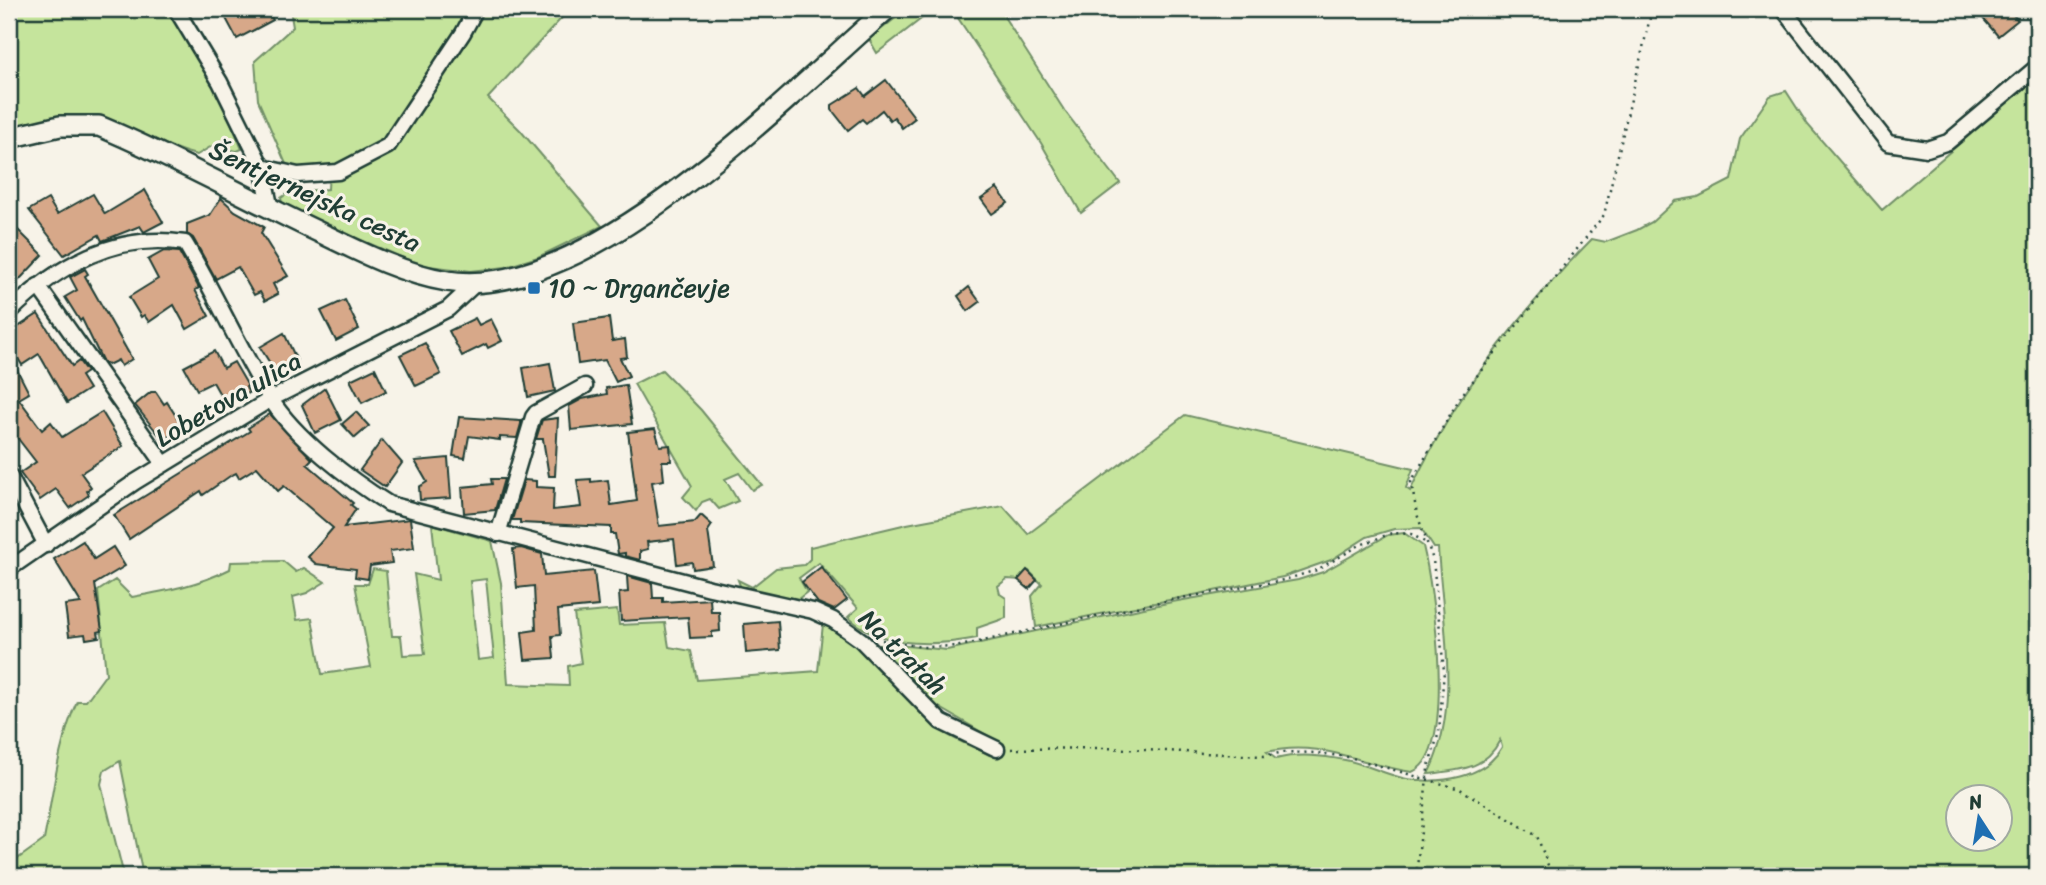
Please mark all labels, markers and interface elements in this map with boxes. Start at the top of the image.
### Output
street label: Šentjernejska cesta [201,127,429,265]
place label: 10 ~ Drgančevje [548,265,730,311]
marker: 10 ~ Drgančevje [526,280,542,296]
street label: Lobetova ulica [146,338,310,460]
street label: Na tratah [847,597,959,707]
north arrow [1944,784,2014,854]
text: N [1965,784,1986,820]

